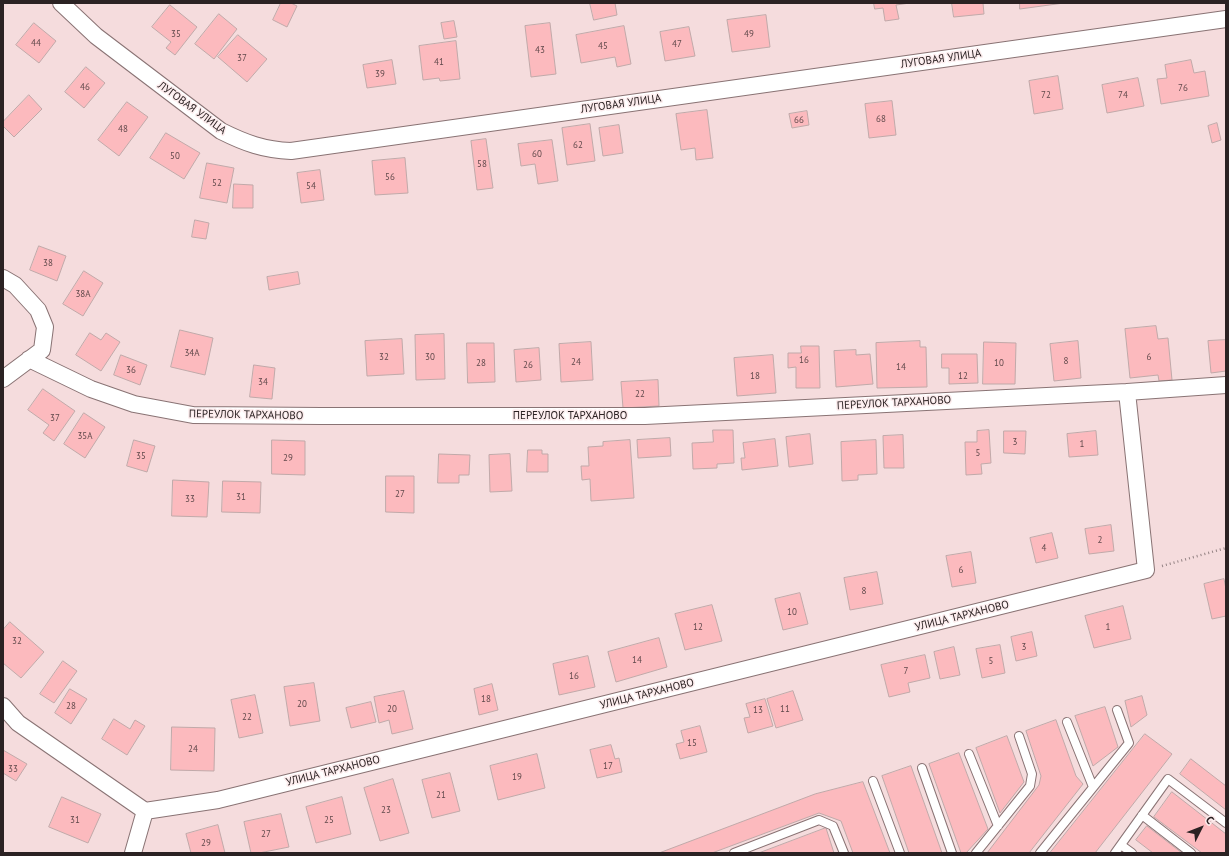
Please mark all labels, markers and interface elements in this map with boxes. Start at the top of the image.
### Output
house number: 35 [171,29,181,39]
house number: 49 [744,29,754,39]
house number: 44 [31,38,41,48]
house number: 47 [672,39,682,49]
house number: 45 [598,41,608,51]
house number: 43 [535,45,545,55]
street label: ЛУГОВАЯ УЛИЦА [900,47,982,71]
house number: 37 [237,53,247,63]
house number: 41 [434,57,444,67]
house number: 39 [375,69,385,79]
street label: ЛУГОВАЯ УЛИЦА [155,79,229,137]
house number: 46 [80,82,90,92]
house number: 76 [1178,83,1188,93]
house number: 72 [1041,90,1051,100]
house number: 74 [1118,90,1128,100]
street label: ЛУГОВАЯ УЛИЦА [580,92,662,116]
house number: 68 [876,114,886,124]
house number: 66 [794,115,804,125]
house number: 48 [118,124,128,134]
house number: 62 [573,140,583,150]
house number: 60 [532,149,542,159]
house number: 50 [170,151,180,161]
house number: 58 [477,159,487,169]
house number: 56 [385,172,395,182]
house number: 52 [212,178,222,188]
house number: 54 [306,181,316,191]
house number: 38 [43,258,53,268]
house number: 38А [75,289,91,299]
house number: 34А [184,348,200,358]
house number: 32 [379,352,389,362]
house number: 30 [425,352,435,362]
house number: 6 [1147,352,1151,362]
house number: 16 [799,355,809,365]
house number: 8 [1064,356,1068,366]
house number: 24 [571,357,581,367]
house number: 28 [476,358,486,368]
house number: 10 [994,358,1004,368]
house number: 26 [523,360,533,370]
house number: 14 [896,362,906,372]
house number: 36 [126,365,136,375]
house number: 18 [750,371,760,381]
house number: 12 [958,371,968,381]
house number: 34 [258,377,268,387]
house number: 22 [635,389,645,399]
street label: ПЕРЕУЛОК ТАРХАНОВО [837,393,951,413]
street label: ПЕРЕУЛОК ТАРХАНОВО [189,407,303,423]
street label: ПЕРЕУЛОК ТАРХАНОВО [513,409,627,423]
house number: 37 [50,413,60,423]
house number: 35А [77,431,93,441]
house number: 3 [1013,437,1017,447]
house number: 1 [1080,439,1084,449]
house number: 5 [976,448,980,458]
house number: 35 [136,451,146,461]
house number: 29 [283,453,293,463]
house number: 27 [395,489,405,499]
house number: 31 [236,492,246,502]
house number: 33 [185,494,195,504]
house number: 2 [1098,535,1102,545]
house number: 4 [1042,543,1046,553]
house number: 6 [959,565,963,575]
house number: 8 [862,586,866,596]
street label: УЛИЦА ТАРХАНОВО [914,598,1010,634]
house number: 10 [787,607,797,617]
house number: 12 [693,622,703,632]
house number: 1 [1106,622,1110,632]
house number: 32 [12,636,22,646]
house number: 3 [1022,642,1026,652]
house number: 14 [632,655,642,665]
house number: 5 [989,656,993,666]
house number: 7 [904,666,908,676]
house number: 16 [569,671,579,681]
street label: УЛИЦА ТАРХАНОВО [599,676,695,712]
house number: 18 [481,694,491,704]
house number: 20 [297,699,307,709]
house number: 28 [66,701,76,711]
house number: 20 [387,704,397,714]
house number: 11 [780,704,790,714]
house number: 13 [753,705,763,715]
house number: 22 [242,712,252,722]
house number: 15 [687,738,697,748]
house number: 24 [188,744,198,754]
street label: УЛИЦА ТАРХАНОВО [285,753,381,789]
house number: 17 [603,761,613,771]
house number: 33 [8,764,18,774]
house number: 19 [512,772,522,782]
house number: 21 [436,790,446,800]
house number: 23 [381,805,391,815]
north arrow [1181,808,1221,848]
text: С [1203,813,1217,827]
house number: 31 [70,815,80,825]
house number: 25 [324,815,334,825]
house number: 27 [261,829,271,839]
house number: 29 [201,838,211,848]

